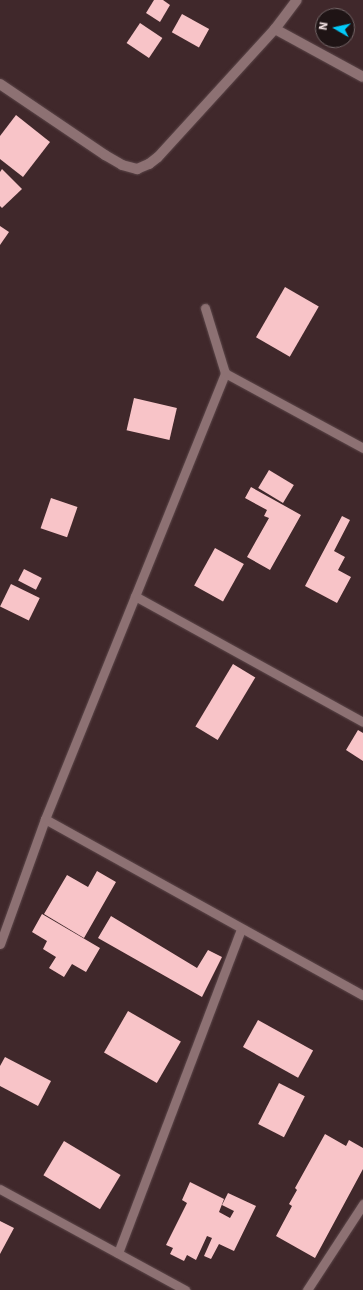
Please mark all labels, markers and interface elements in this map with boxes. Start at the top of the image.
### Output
north arrow [315,8,355,48]
text: N [317,21,331,31]

